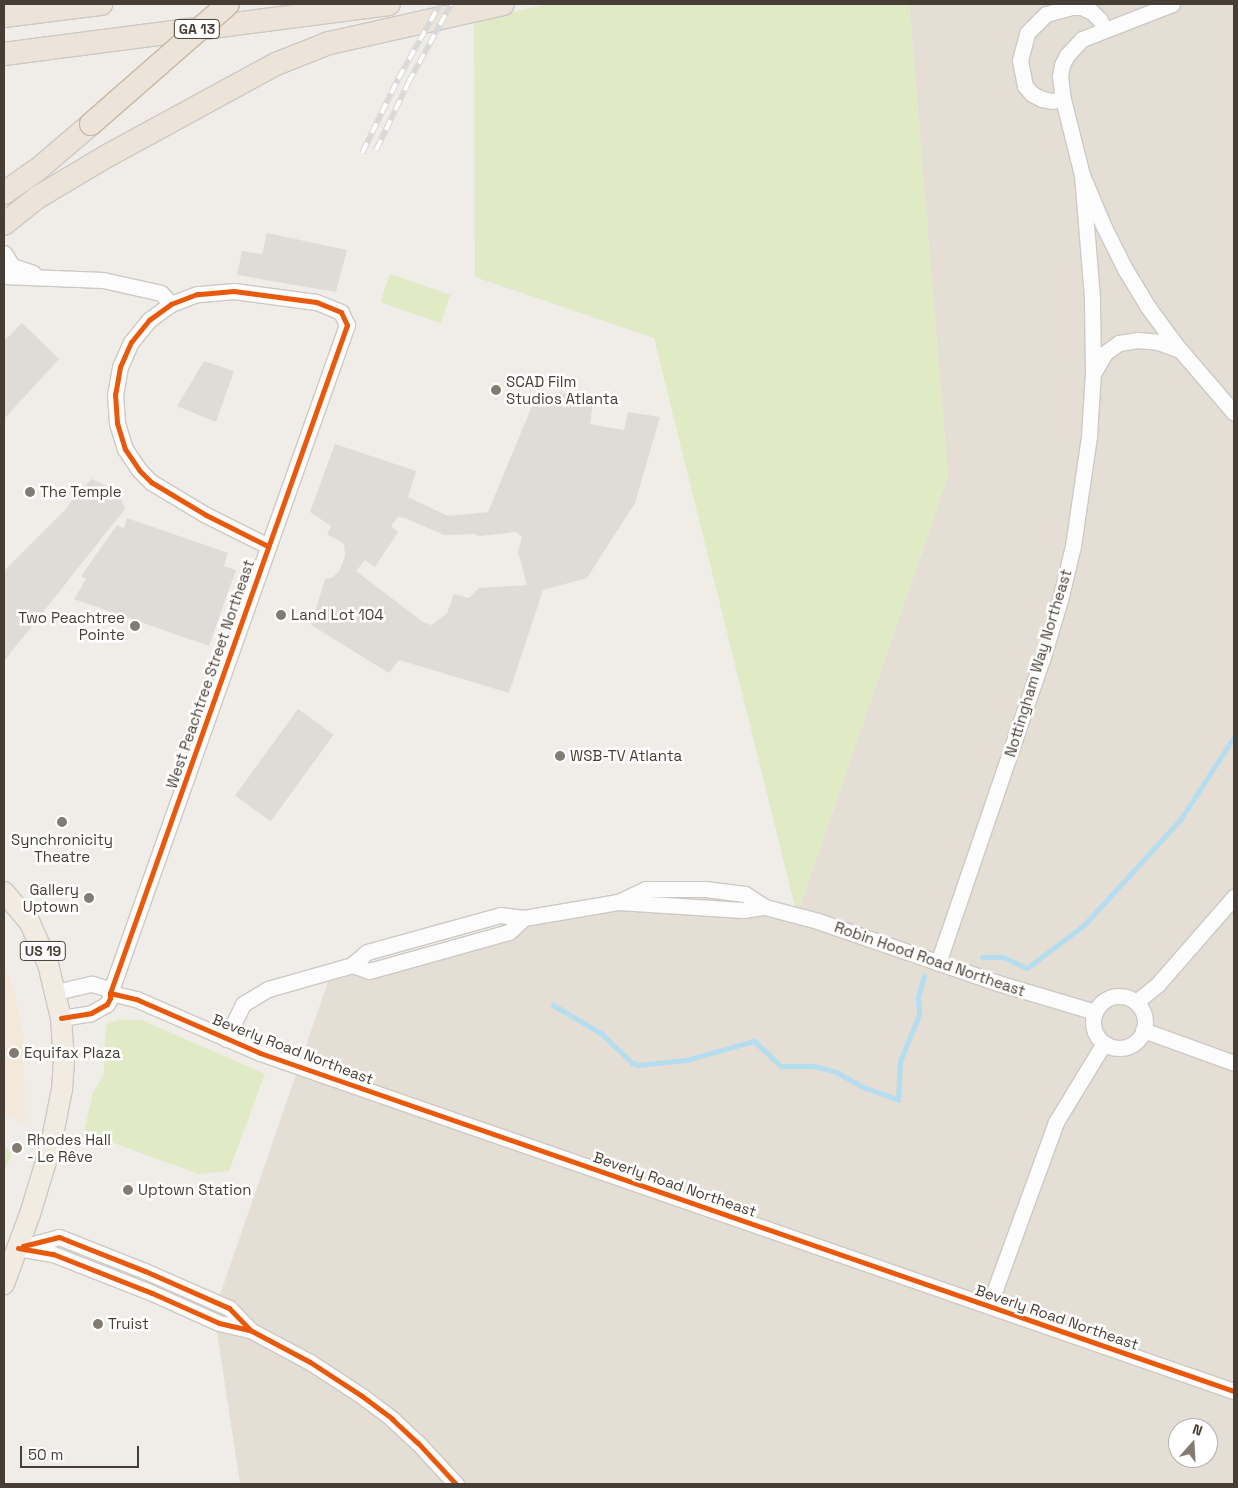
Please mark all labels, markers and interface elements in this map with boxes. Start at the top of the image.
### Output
road number: GA 13 [173,18,221,40]
place label: SCAD Film Studios Atlanta [506,372,618,407]
marker: SCAD Film Studios Atlanta [490,384,502,396]
place label: The Temple [40,483,122,501]
marker: The Temple [24,486,36,498]
street label: West Peachtree Street Northeast [162,557,258,791]
street label: Nottingham Way Northeast [1001,567,1075,759]
place label: Land Lot 104 [291,606,384,624]
place label: Two Peachtree Pointe [18,608,125,643]
marker: Land Lot 104 [275,609,287,621]
marker: Two Peachtree Pointe [129,620,141,632]
place label: WSB-TV Atlanta [570,747,683,765]
marker: WSB-TV Atlanta [554,750,566,762]
marker: Synchronicity Theatre [56,816,68,828]
place label: Synchronicity Theatre [11,830,113,865]
place label: Gallery Uptown [23,880,79,915]
marker: Gallery Uptown [83,892,95,904]
street label: Robin Hood Road Northeast [832,918,1028,1000]
road number: US 19 [19,939,67,962]
street label: Beverly Road Northeast [210,1010,376,1088]
place label: Equifax Plaza [24,1044,121,1062]
marker: Equifax Plaza [8,1047,20,1059]
place label: Rhodes Hall - Le Rêve [27,1130,111,1165]
marker: Rhodes Hall - Le Rêve [11,1142,23,1154]
street label: Beverly Road Northeast [591,1148,759,1220]
place label: Uptown Station [138,1181,251,1199]
marker: Uptown Station [122,1184,134,1196]
street label: Beverly Road Northeast [973,1281,1141,1353]
place label: Truist [108,1315,149,1333]
marker: Truist [92,1318,104,1330]
north arrow [1168,1418,1218,1468]
text: N [1190,1420,1205,1440]
scale bar [22,1436,141,1468]
text: 50 m [28,1445,63,1464]

